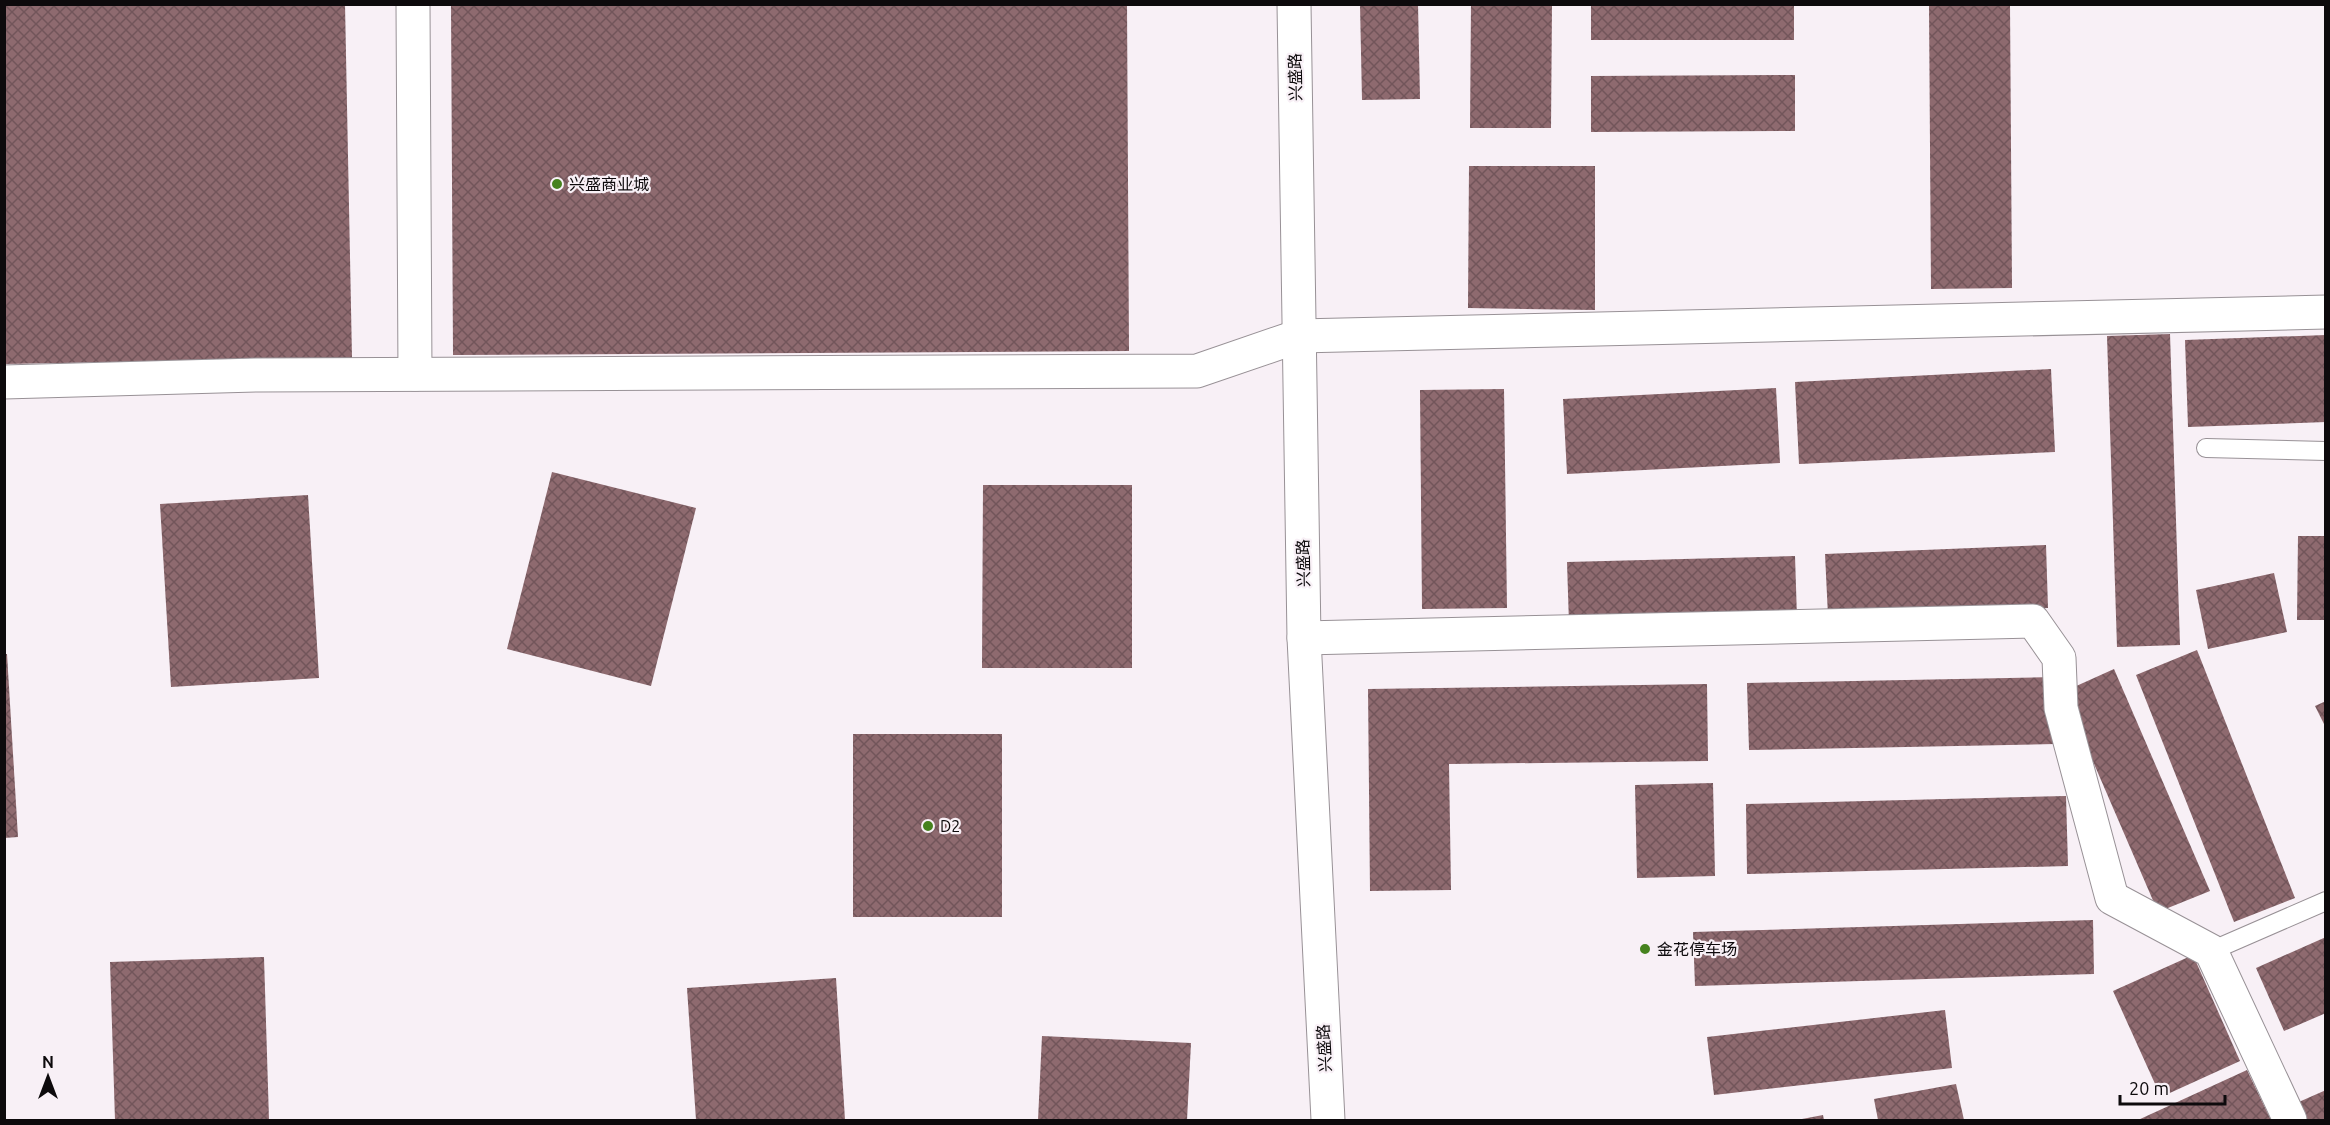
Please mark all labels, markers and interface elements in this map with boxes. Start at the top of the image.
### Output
street label: 兴盛路 [1286,53,1304,101]
place label: 兴盛商业城 [569,175,649,193]
marker: 兴盛商业城 [550,177,564,191]
street label: 兴盛路 [1294,539,1312,587]
place label: D2 [940,817,960,835]
marker: D2 [921,819,935,833]
place label: 金花停车场 [1657,940,1737,958]
marker: 金花停车场 [1638,942,1652,956]
street label: 兴盛路 [1314,1024,1334,1072]
north arrow [18,1047,78,1107]
text: N [42,1053,54,1071]
scale bar [2120,1068,2225,1106]
text: 20 m [2129,1078,2169,1098]

